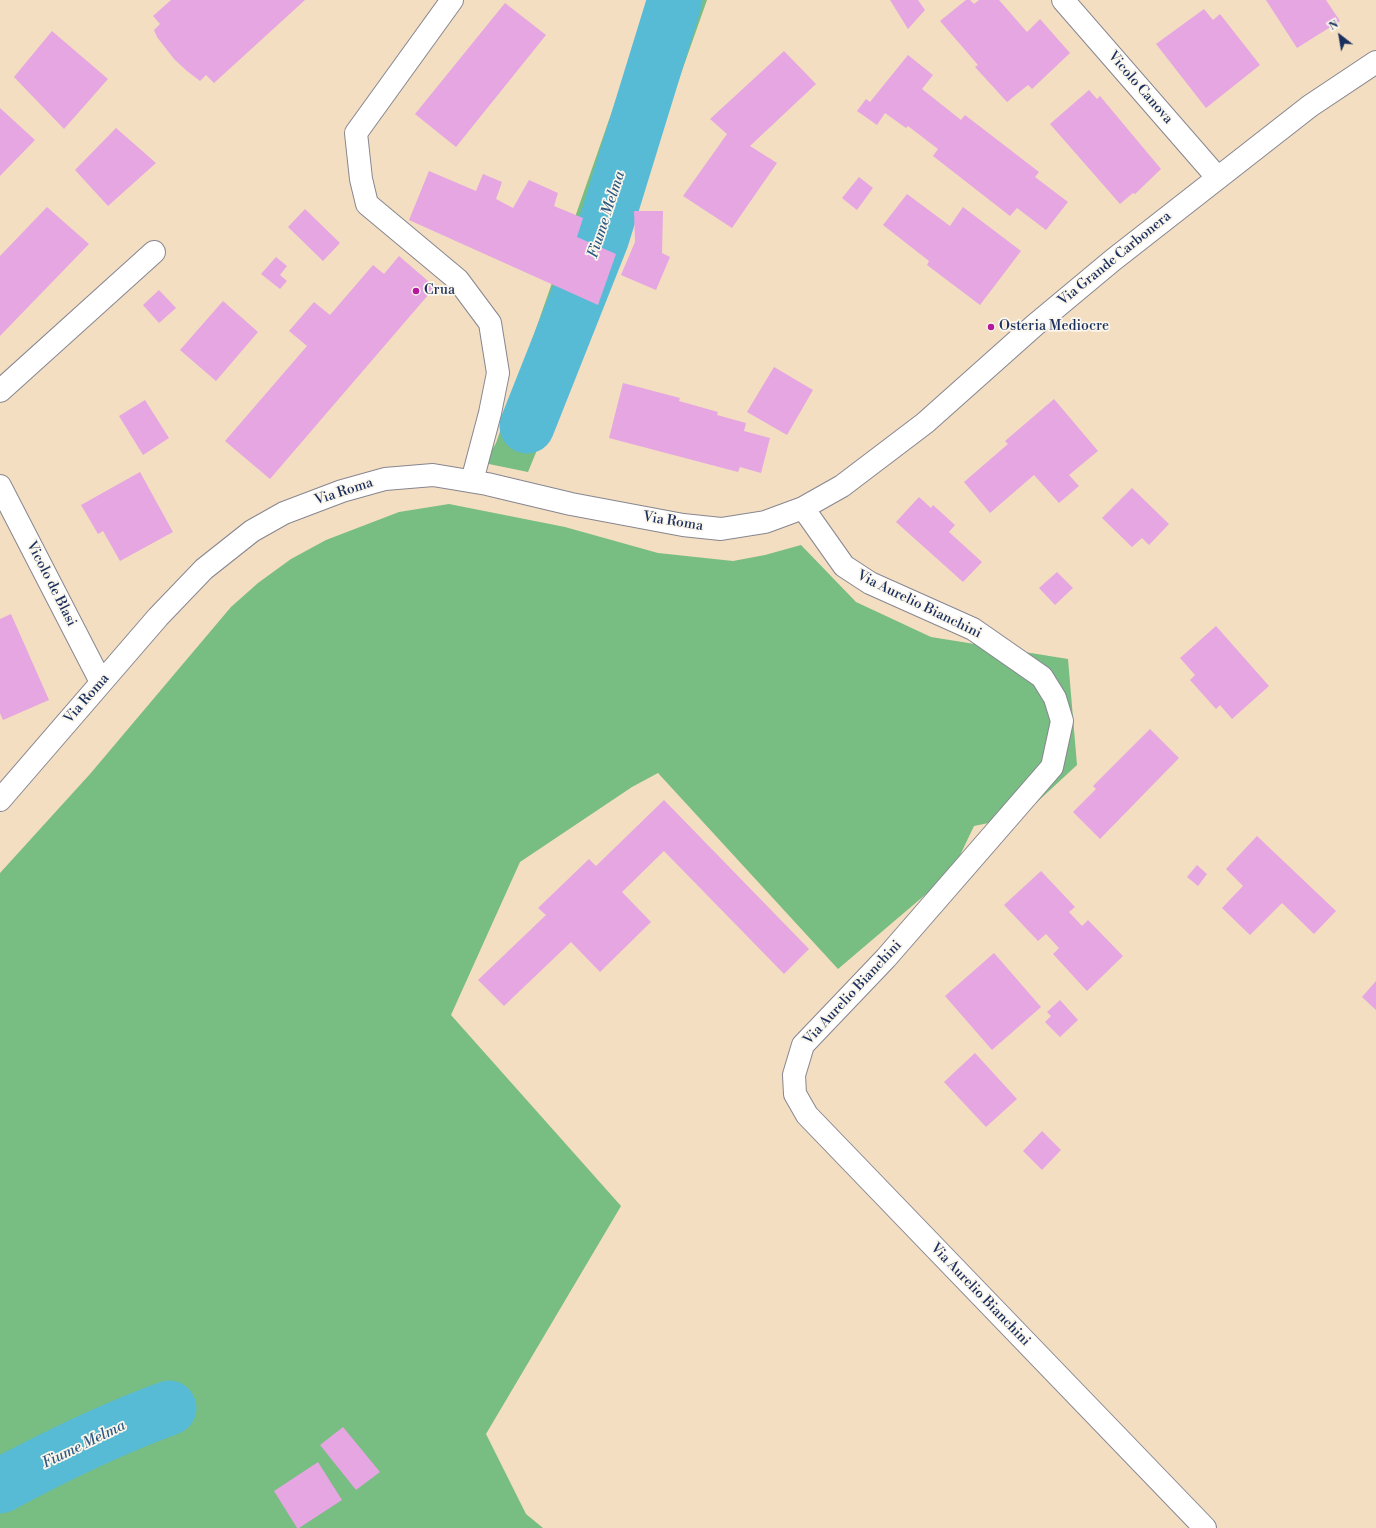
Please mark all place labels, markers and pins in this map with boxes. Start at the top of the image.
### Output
place label: Crua [424,283,455,299]
marker: Crua [411,286,421,296]
place label: Osteria Mediocre [999,319,1109,335]
marker: Osteria Mediocre [986,322,996,332]

